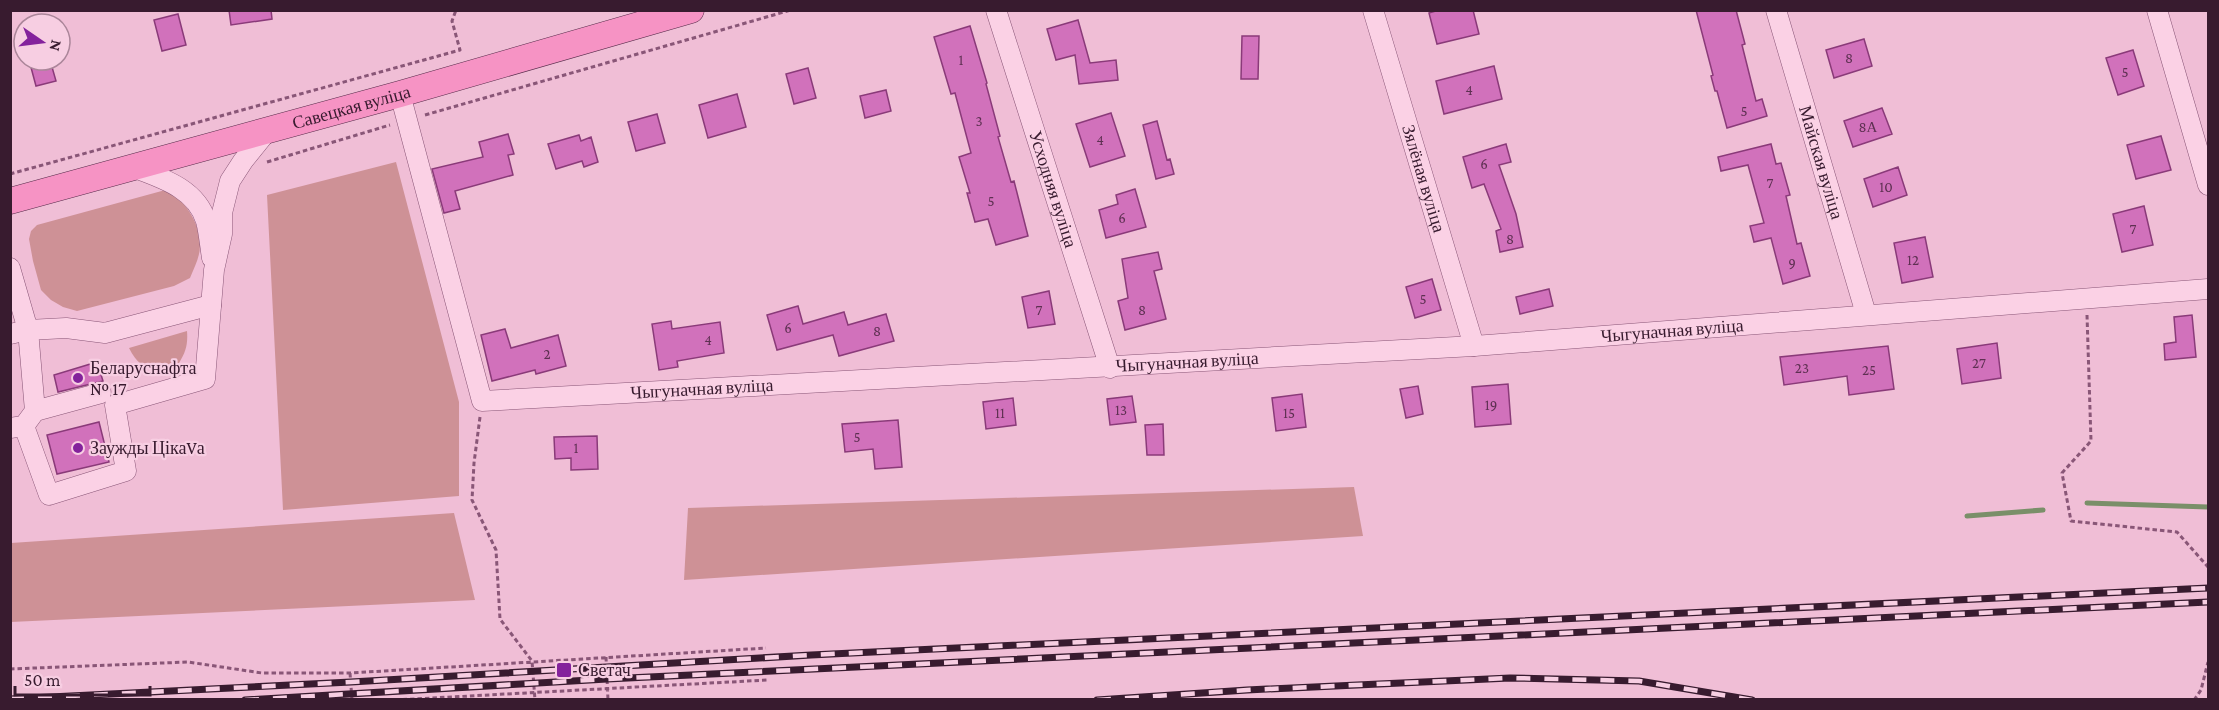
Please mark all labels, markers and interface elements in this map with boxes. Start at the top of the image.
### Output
north arrow [12,12,72,72]
text: N [46,38,66,53]
house number: 8 [1845,50,1853,66]
house number: 1 [959,52,964,68]
house number: 5 [2121,64,2129,80]
street label: Савецкая вуліца [290,81,413,133]
house number: 4 [1465,82,1473,98]
house number: 5 [1740,103,1748,119]
street label: Майская вуліца [1795,103,1847,222]
house number: 3 [975,113,983,129]
house number: 8А [1859,119,1878,135]
street label: Зялёная вуліца [1398,122,1449,235]
street label: Усходняя вуліца [1025,128,1081,250]
house number: 4 [1096,132,1104,148]
house number: 6 [1480,156,1488,172]
house number: 7 [1767,175,1774,191]
house number: 10 [1879,179,1893,195]
house number: 5 [987,193,995,209]
house number: 6 [1118,210,1126,226]
house number: 7 [2130,221,2137,237]
house number: 8 [1506,231,1514,247]
house number: 12 [1907,252,1919,268]
house number: 9 [1788,255,1796,271]
house number: 5 [1419,291,1427,307]
house number: 7 [1036,302,1043,318]
house number: 8 [1138,302,1146,318]
street label: Чыгуначная вуліца [1600,315,1744,346]
house number: 6 [784,320,792,336]
house number: 8 [873,323,881,339]
house number: 4 [704,332,712,348]
house number: 2 [543,346,551,362]
street label: Чыгуначная вуліца [1115,348,1259,376]
house number: 27 [1972,355,1986,371]
place label: Беларуснафта № 17 [90,358,196,399]
house number: 23 [1795,360,1809,376]
house number: 25 [1862,362,1876,378]
marker: Беларуснафта № 17 [71,371,85,385]
street label: Чыгуначная вуліца [630,375,774,403]
house number: 19 [1485,397,1497,413]
house number: 13 [1115,402,1127,418]
house number: 11 [995,405,1005,421]
house number: 15 [1283,405,1295,421]
house number: 5 [853,429,861,445]
place label: Заужды ЦікаVа [90,438,205,458]
house number: 1 [574,440,579,456]
marker: Заужды ЦікаVа [71,441,85,455]
scale bar [15,659,150,697]
place label: Светач [578,660,631,680]
marker: Светач [555,661,573,679]
text: 50 m [24,670,61,690]

